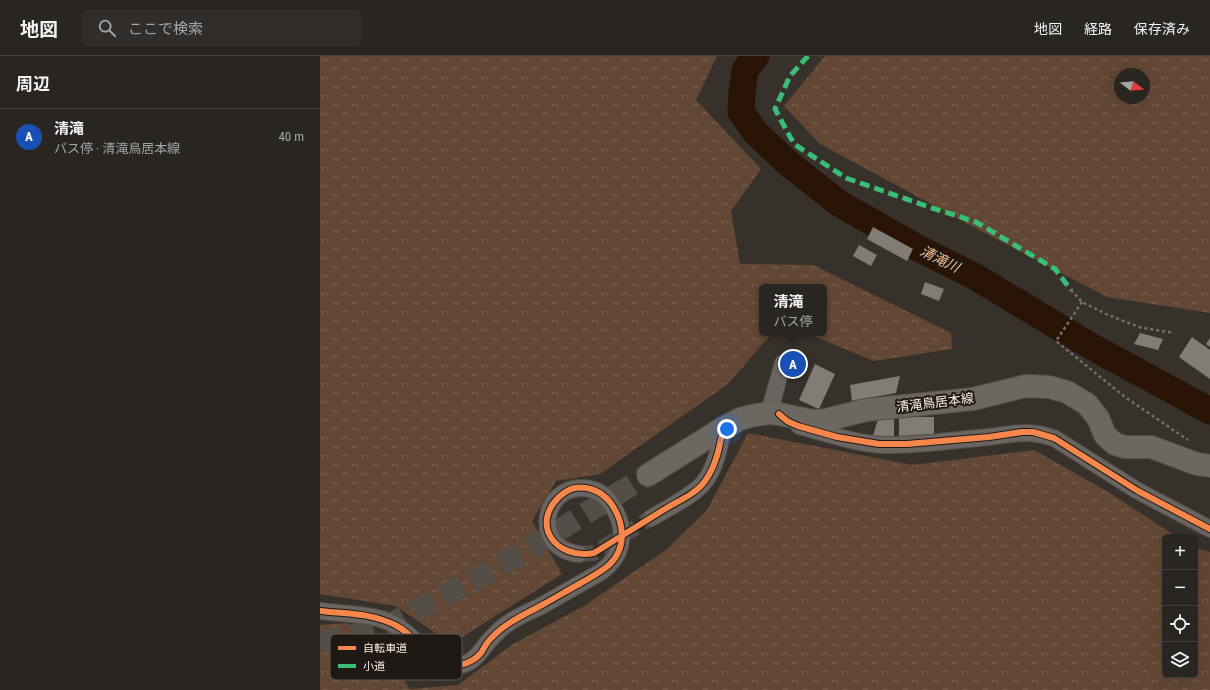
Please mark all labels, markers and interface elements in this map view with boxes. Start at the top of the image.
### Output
search box [82,10,362,46]
icon: search [96,17,118,39]
text: 地図 [20,18,58,41]
text: ここで検索 [128,20,203,38]
text: 地図 [1034,21,1062,37]
text: 経路 [1084,21,1112,37]
text: 保存済み [1134,21,1190,37]
north arrow [1114,68,1150,104]
text: 周辺 [16,74,50,94]
text: 清滝 [54,120,84,138]
text: A [25,129,33,144]
text: 40 m [278,129,304,144]
text: バス停 · 清滝鳥居本線 [54,141,180,156]
water label: 清滝川 [918,243,964,276]
popup [759,284,827,336]
text: 清滝 [773,293,804,311]
text: バス停 [773,314,813,329]
pin: A [780,349,806,379]
street label: 清滝鳥居本線 [895,390,975,415]
your location [717,419,737,439]
map controls [1162,534,1198,678]
button: + [1162,534,1198,570]
button: − [1162,570,1198,606]
button: locate [1162,606,1198,642]
legend [330,634,462,680]
text: 自転車道 [363,642,407,655]
button: layers [1162,642,1198,678]
text: 小道 [363,660,385,673]

